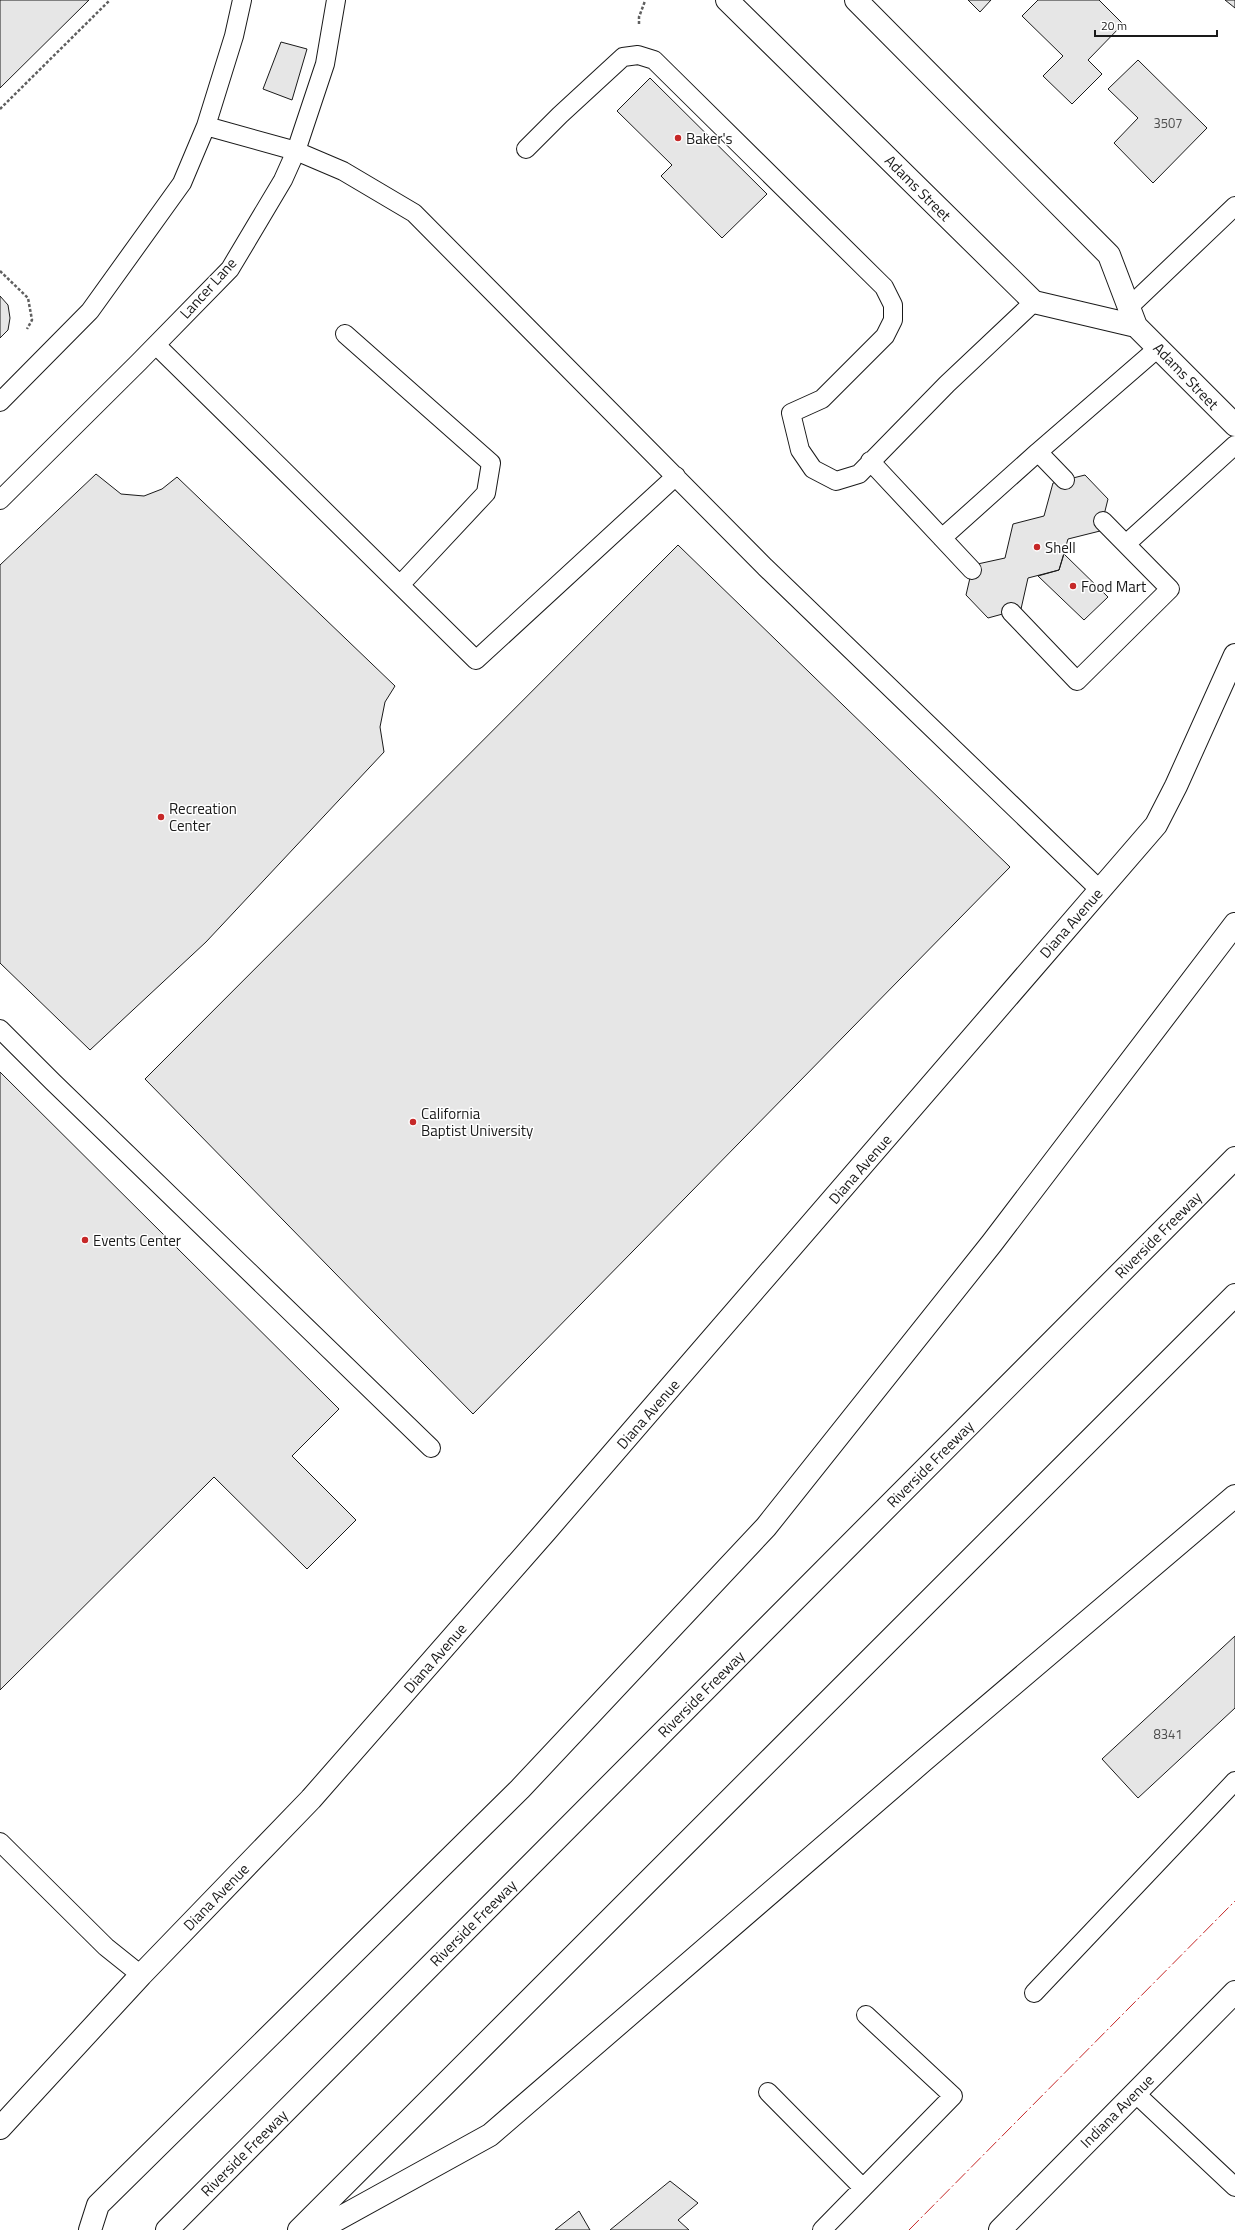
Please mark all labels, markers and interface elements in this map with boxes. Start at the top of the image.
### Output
scale bar [1095,12,1217,38]
text: 20 m [1101,16,1127,35]
house number: 3507 [1153,113,1183,133]
place label: Baker's [686,127,733,150]
marker: Baker's [673,133,683,143]
street label: Adams Street [880,150,957,227]
street label: Lancer Lane [174,252,242,324]
street label: Adams Street [1148,337,1225,415]
place label: Shell [1045,536,1076,559]
marker: Shell [1032,542,1042,552]
place label: Food Mart [1081,575,1147,598]
marker: Food Mart [1068,581,1078,591]
place label: Recreation Center [169,797,237,837]
marker: Recreation Center [156,812,166,822]
street label: Diana Avenue [1034,883,1108,963]
place label: California Baptist University [421,1102,533,1142]
marker: California Baptist University [408,1117,418,1127]
street label: Diana Avenue [823,1129,897,1209]
street label: Riverside Freeway [1109,1186,1207,1284]
place label: Events Center [93,1229,181,1252]
marker: Events Center [80,1235,90,1245]
street label: Diana Avenue [611,1374,685,1454]
street label: Riverside Freeway [881,1415,979,1513]
street label: Diana Avenue [398,1618,472,1698]
street label: Riverside Freeway [652,1645,750,1743]
house number: 8341 [1153,1724,1183,1744]
street label: Diana Avenue [178,1858,254,1936]
street label: Riverside Freeway [424,1874,522,1972]
street label: Indiana Avenue [1075,2069,1159,2153]
street label: Riverside Freeway [195,2104,293,2202]

